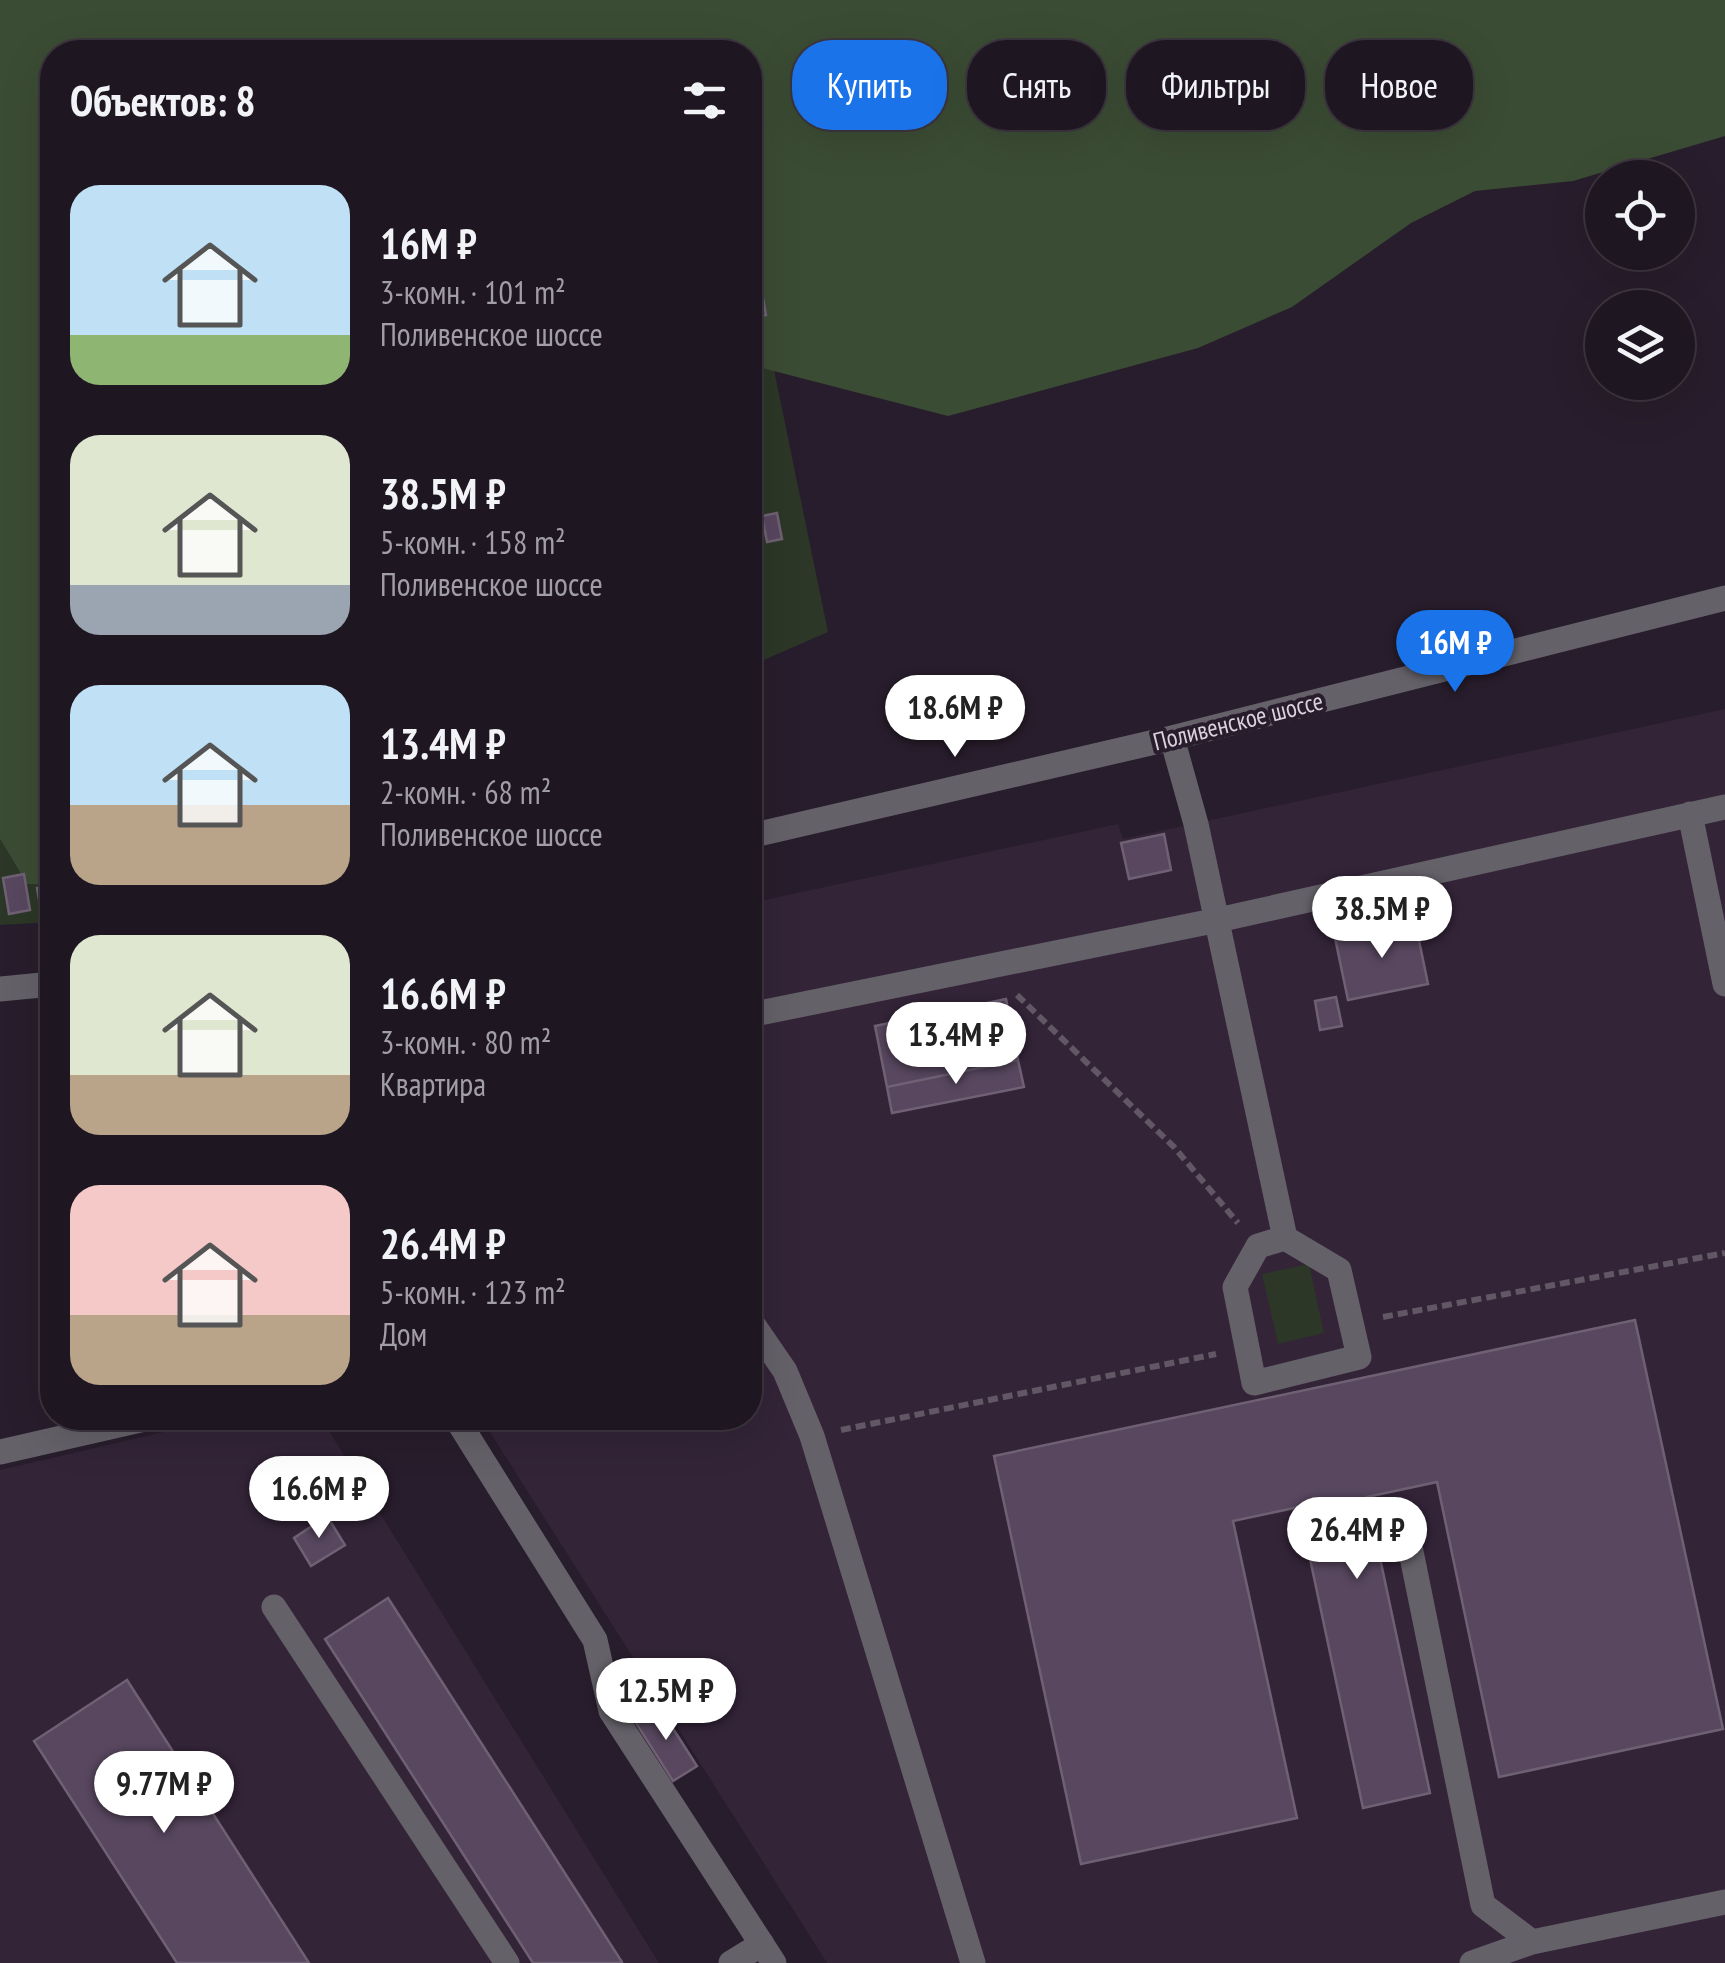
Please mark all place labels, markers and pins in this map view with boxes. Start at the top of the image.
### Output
pin: 16M ₽ [1385,610,1525,695]
pin: 18.6M ₽ [863,675,1047,760]
pin: 38.5M ₽ [1290,876,1474,961]
pin: 13.4M ₽ [864,1002,1048,1087]
pin: 16.6M ₽ [227,1456,411,1541]
pin: 26.4M ₽ [1265,1497,1449,1582]
pin: 12.5M ₽ [574,1658,758,1743]
pin: 9.77M ₽ [72,1751,256,1836]

